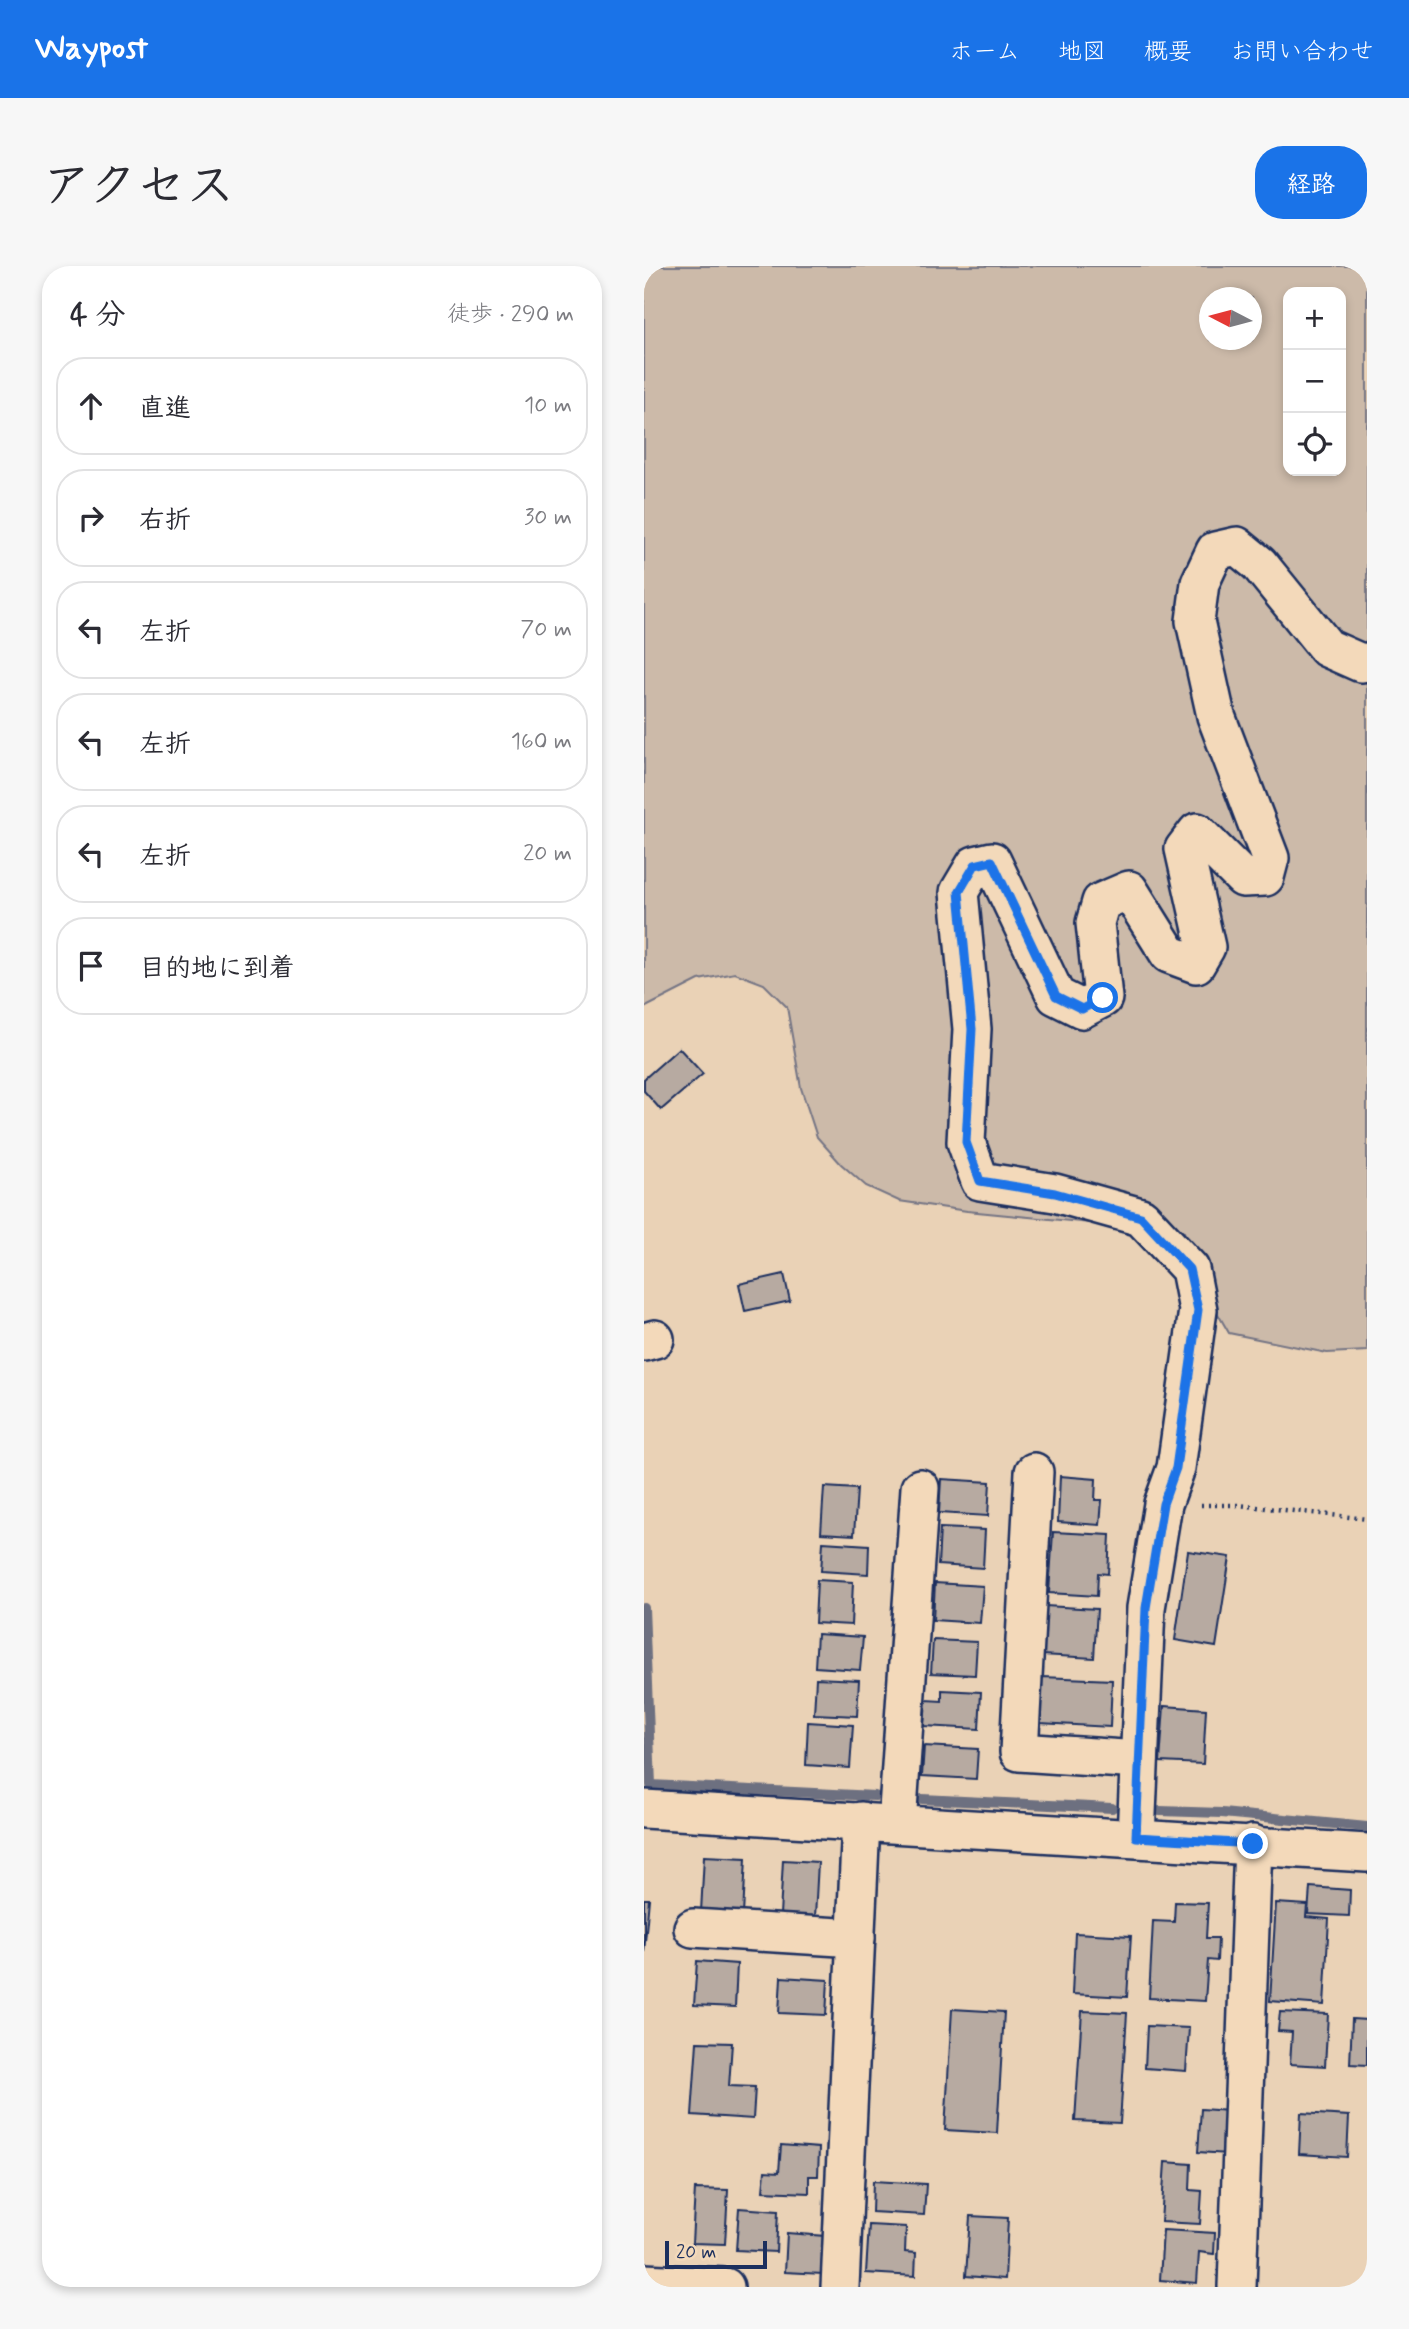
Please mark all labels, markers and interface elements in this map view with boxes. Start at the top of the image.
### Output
text: Waypost [35,27,148,71]
text: ホーム [949,37,1020,68]
text: 地図 [1058,37,1106,68]
text: 概要 [1144,37,1192,68]
text: お問い合わせ [1230,37,1374,68]
button: 経路 [1255,146,1367,219]
text: アクセス [42,155,235,220]
north arrow [1199,287,1262,350]
map controls [1283,287,1346,476]
button: + [1283,287,1346,350]
text: 4 分 [70,296,126,335]
text: 徒歩 · 290 m [447,300,574,330]
button: − [1283,350,1346,413]
icon: ahead [72,387,110,425]
text: 10 m [524,391,572,421]
text: 直進 [139,392,191,426]
button: locate [1283,413,1346,476]
icon: right [72,499,110,537]
text: 30 m [524,503,572,533]
text: 右折 [139,504,191,538]
icon: left [72,611,110,649]
text: 70 m [520,615,572,645]
text: 左折 [139,616,191,650]
icon: left [72,723,110,761]
text: 160 m [511,727,572,757]
text: 左折 [139,728,191,762]
icon: left [72,835,110,873]
text: 20 m [523,839,572,869]
text: 左折 [139,840,191,874]
icon: arrive [72,947,110,985]
text: 目的地に到着 [139,952,295,986]
route start [1087,982,1118,1013]
route end [1237,1828,1268,1859]
scale bar [665,2238,766,2270]
text: 20 m [676,2240,716,2265]

